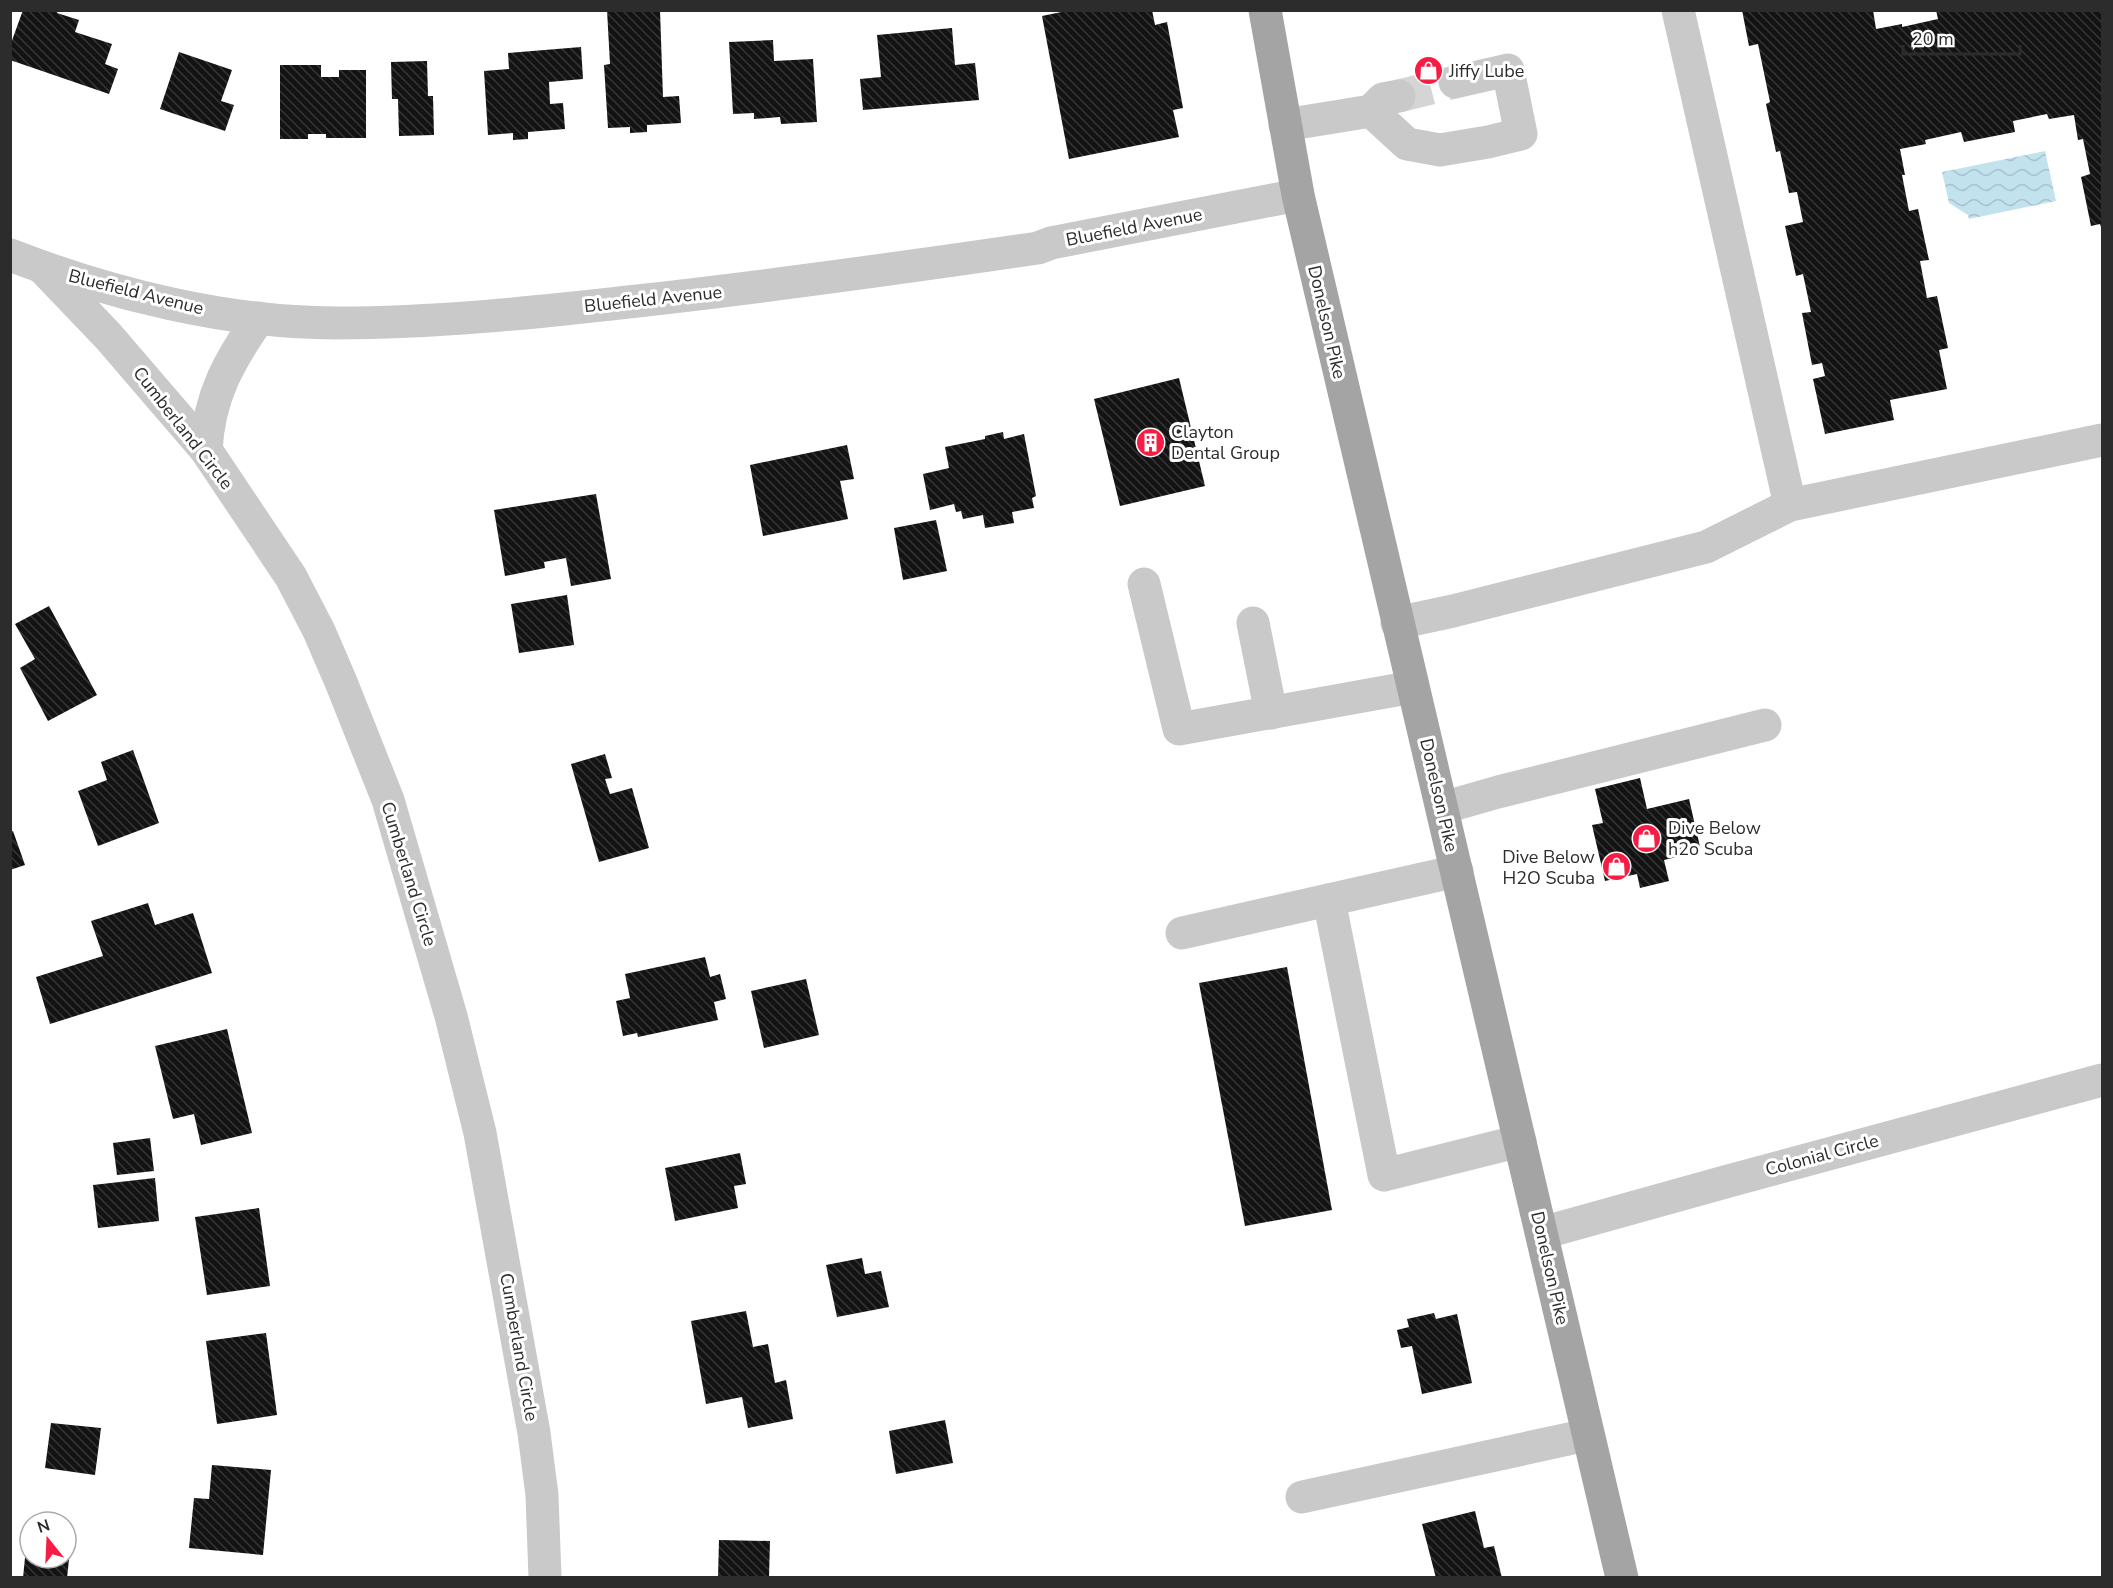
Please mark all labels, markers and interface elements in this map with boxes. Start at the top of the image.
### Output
scale bar [1903,18,2020,56]
text: 20 m [1912,27,1954,51]
shop icon: Jiffy Lube [1412,55,1444,87]
place label: Jiffy Lube [1448,59,1524,83]
street label: Bluefield Avenue [1064,202,1204,252]
street label: Donelson Pike [1302,263,1352,381]
street label: Bluefield Avenue [66,264,206,320]
street label: Bluefield Avenue [583,280,723,318]
street label: Cumberland Circle [127,362,239,494]
place label: Clayton Dental Group [1171,420,1280,465]
building icon: Clayton Dental Group [1134,426,1166,458]
street label: Donelson Pike [1414,736,1464,854]
street label: Cumberland Circle [376,799,442,949]
place label: Dive Below h2o Scuba [1668,816,1761,861]
shop icon: Dive Below h2o Scuba [1631,822,1663,854]
place label: Dive Below H2O Scuba [1502,845,1595,890]
shop icon: Dive Below H2O Scuba [1600,851,1632,883]
street label: Colonial Circle [1763,1128,1881,1182]
street label: Donelson Pike [1525,1209,1575,1327]
street label: Cumberland Circle [494,1271,544,1423]
north arrow [18,1510,78,1570]
text: N [35,1514,53,1539]

